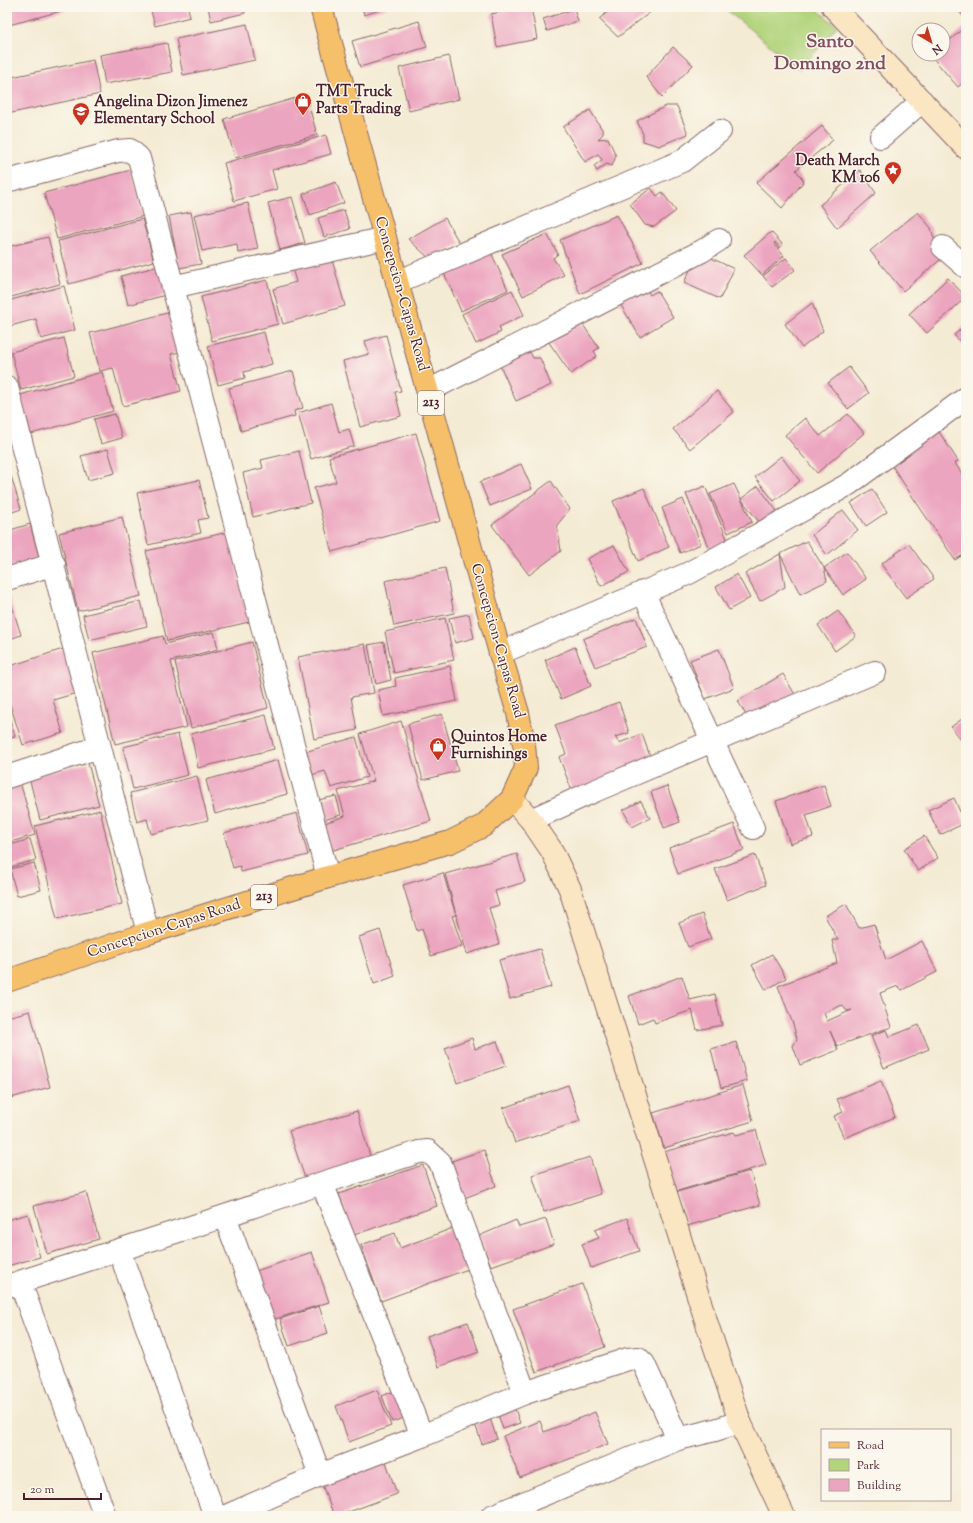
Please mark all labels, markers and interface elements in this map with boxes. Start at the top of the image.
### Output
north arrow [911,22,951,62]
district label: Santo Domingo 2nd [774,29,886,78]
text: N [928,39,946,58]
place label: TMT Truck Parts Trading [316,82,402,120]
shop icon: TMT Truck Parts Trading [293,91,313,116]
place label: Angelina Dizon Jimenez Elementary School [94,92,248,130]
school or university icon: Angelina Dizon Jimenez Elementary School [71,101,91,126]
place label: Death March KM 106 [796,151,881,189]
place icon: Death March KM 106 [883,160,903,185]
street label: Concepcion-Capas Road [369,214,433,374]
road number: 213 [418,391,444,415]
street label: Concepcion-Capas Road [465,561,529,721]
place label: Quintos Home Furnishings [451,727,547,765]
shop icon: Quintos Home Furnishings [428,736,448,761]
road number: 213 [251,885,277,909]
street label: Concepcion-Capas Road [85,894,244,964]
legend [821,1429,951,1501]
text: Road [857,1437,884,1455]
text: Park [857,1457,880,1475]
scale bar [24,1475,101,1501]
text: Building [857,1477,901,1495]
text: 20 m [30,1481,55,1499]

